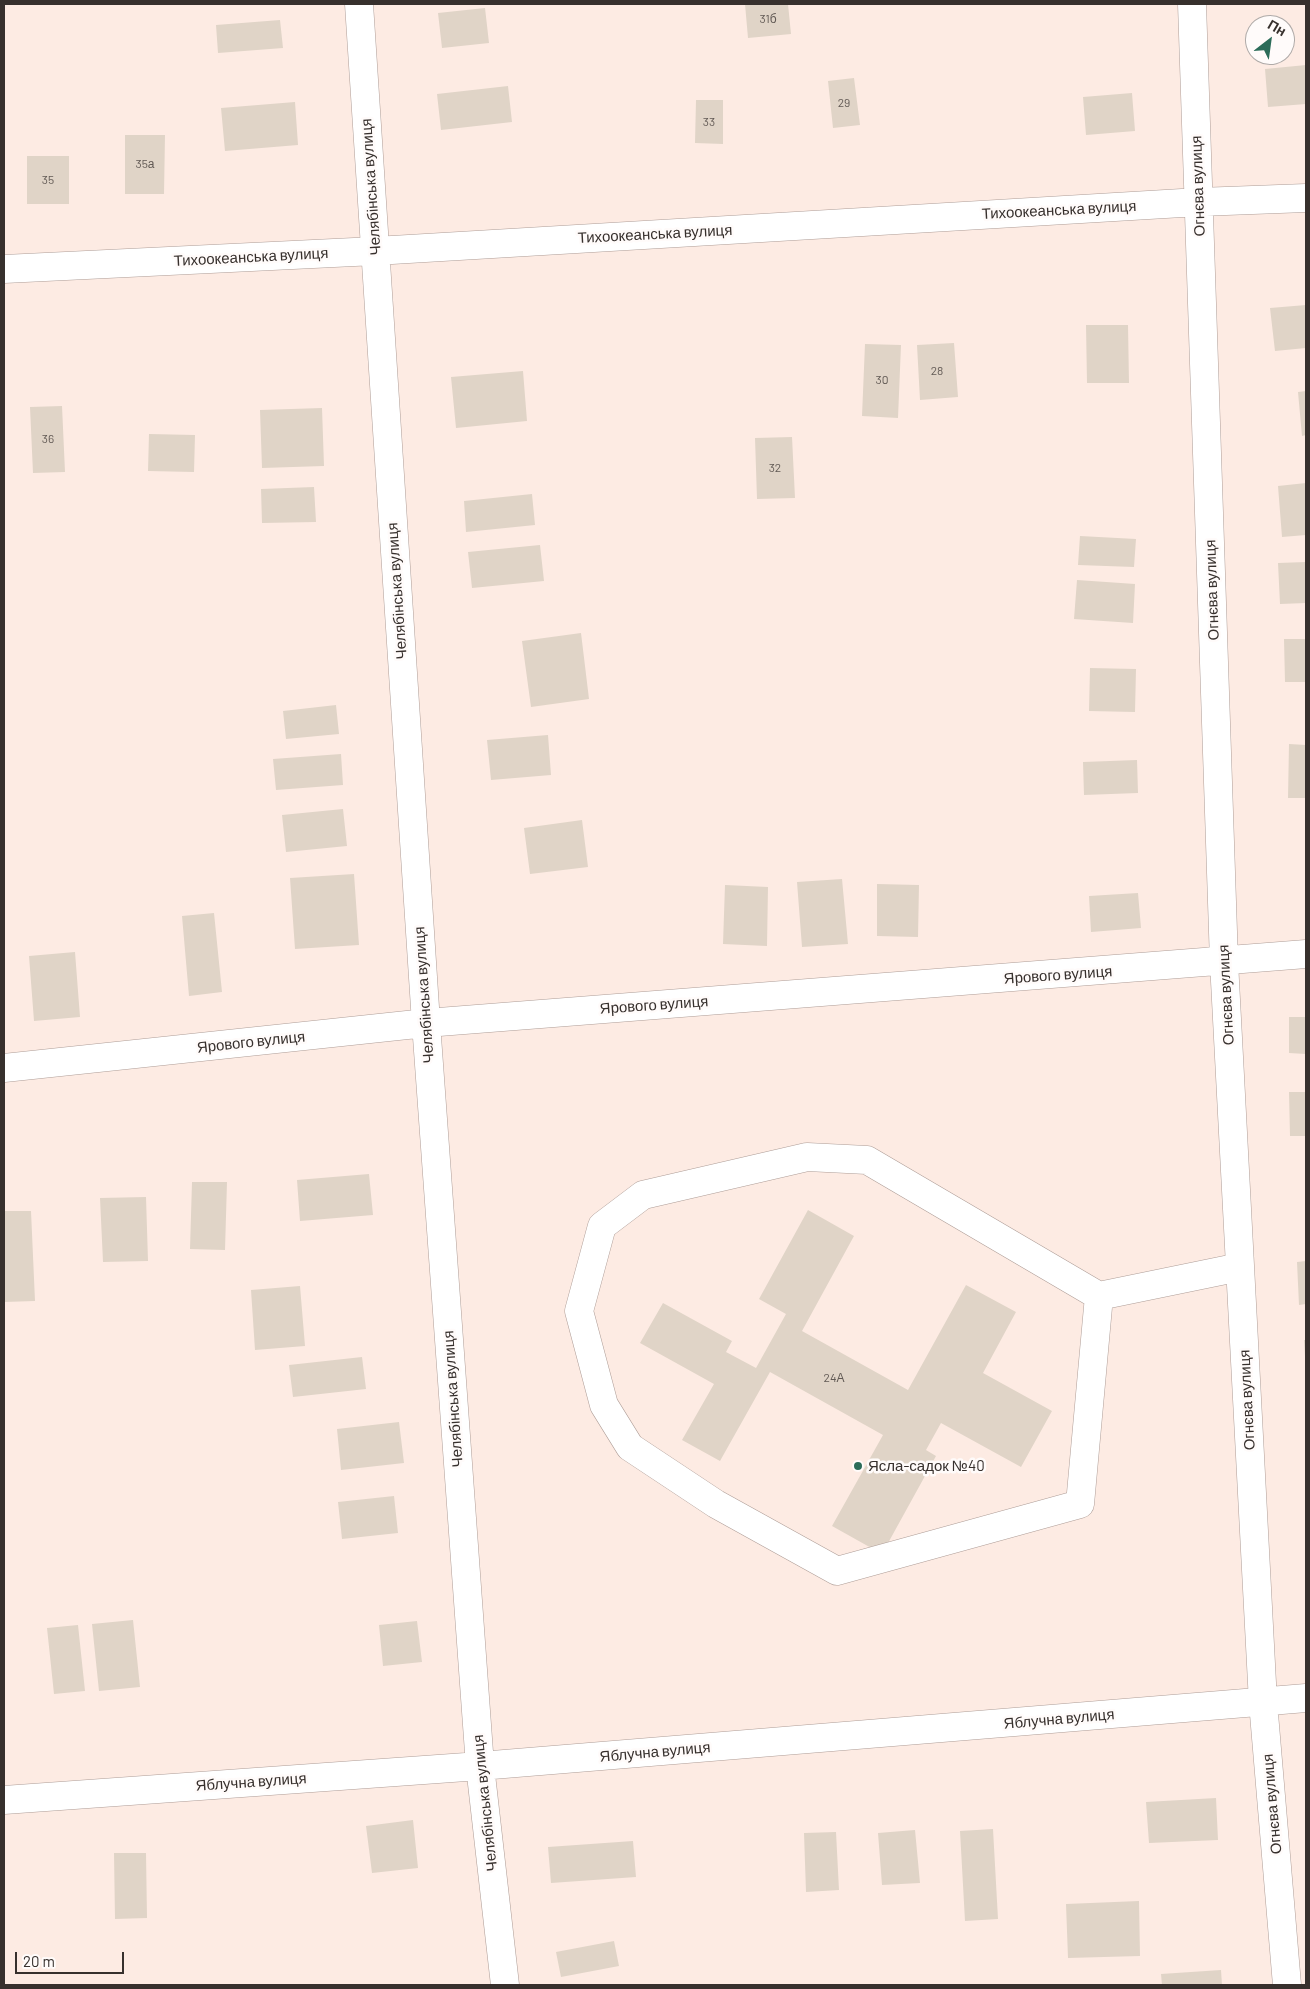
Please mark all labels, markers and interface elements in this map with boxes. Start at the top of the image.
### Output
house number: 31б [759,12,777,26]
north arrow [1245,15,1295,65]
text: Пн [1265,15,1290,39]
house number: 29 [838,96,850,110]
house number: 33 [703,115,715,129]
street label: Челябінська вулиця [357,118,385,256]
street label: Огнєва вулиця [1187,135,1209,237]
house number: 35а [135,157,155,171]
house number: 35 [42,173,54,187]
street label: Тихоокеанська вулиця [981,197,1137,223]
street label: Тихоокеанська вулиця [577,221,733,247]
street label: Тихоокеанська вулиця [173,244,329,270]
house number: 28 [931,364,943,378]
house number: 30 [876,373,888,387]
house number: 36 [42,432,54,446]
house number: 32 [769,461,781,475]
street label: Челябінська вулиця [383,522,411,660]
street label: Огнєва вулиця [1201,539,1223,641]
street label: Челябінська вулиця [410,926,438,1064]
street label: Огнєва вулиця [1214,944,1238,1046]
street label: Ярового вулиця [1003,962,1113,988]
street label: Ярового вулиця [599,992,709,1018]
street label: Ярового вулиця [196,1027,306,1057]
street label: Челябінська вулиця [439,1330,467,1468]
street label: Огнєва вулиця [1235,1349,1259,1451]
house number: 24А [823,1371,845,1385]
place label: Ясла-садок №40 [868,1457,985,1475]
marker: Ясла-садок №40 [852,1460,864,1472]
street label: Яблучна вулиця [1003,1705,1115,1733]
street label: Челябінська вулиця [469,1734,501,1872]
street label: Яблучна вулиця [599,1738,711,1766]
street label: Огнєва вулиця [1259,1753,1285,1855]
street label: Яблучна вулиця [195,1769,307,1795]
scale bar [18,1942,126,1974]
text: 20 m [23,1952,55,1970]

